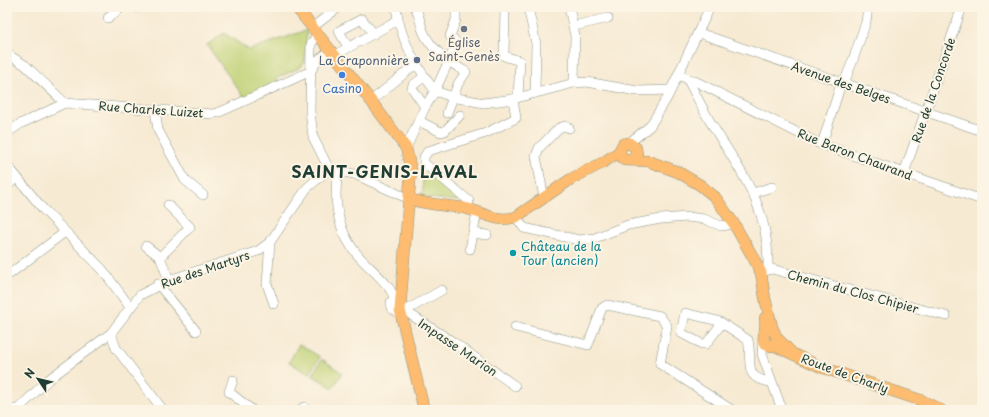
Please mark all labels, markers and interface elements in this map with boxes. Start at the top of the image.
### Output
marker: Église Saint-Genès [459,24,469,34]
place label: Église Saint-Genès [428,33,500,65]
street label: Rue de la Concorde [907,35,959,145]
place label: La Craponnière [319,51,409,69]
marker: La Craponnière [412,55,422,65]
street label: Avenue des Belges [789,57,894,108]
marker: Casino [337,70,347,80]
place label: Casino [322,79,362,97]
street label: Rue Charles Luizet [98,96,204,122]
street label: Rue Baron Chaurand [795,124,916,184]
district label: SAINT-GENIS-LAVAL [292,159,478,183]
place label: Château de la Tour (ancien) [521,237,602,269]
street label: Rue des Martyrs [158,245,252,293]
marker: Château de la Tour (ancien) [508,248,518,258]
street label: Chemin du Clos Chipier [785,265,921,317]
street label: Impasse Marion [415,314,501,380]
street label: Route de Charly [799,349,891,397]
north arrow [18,359,58,399]
text: N [20,364,39,381]

